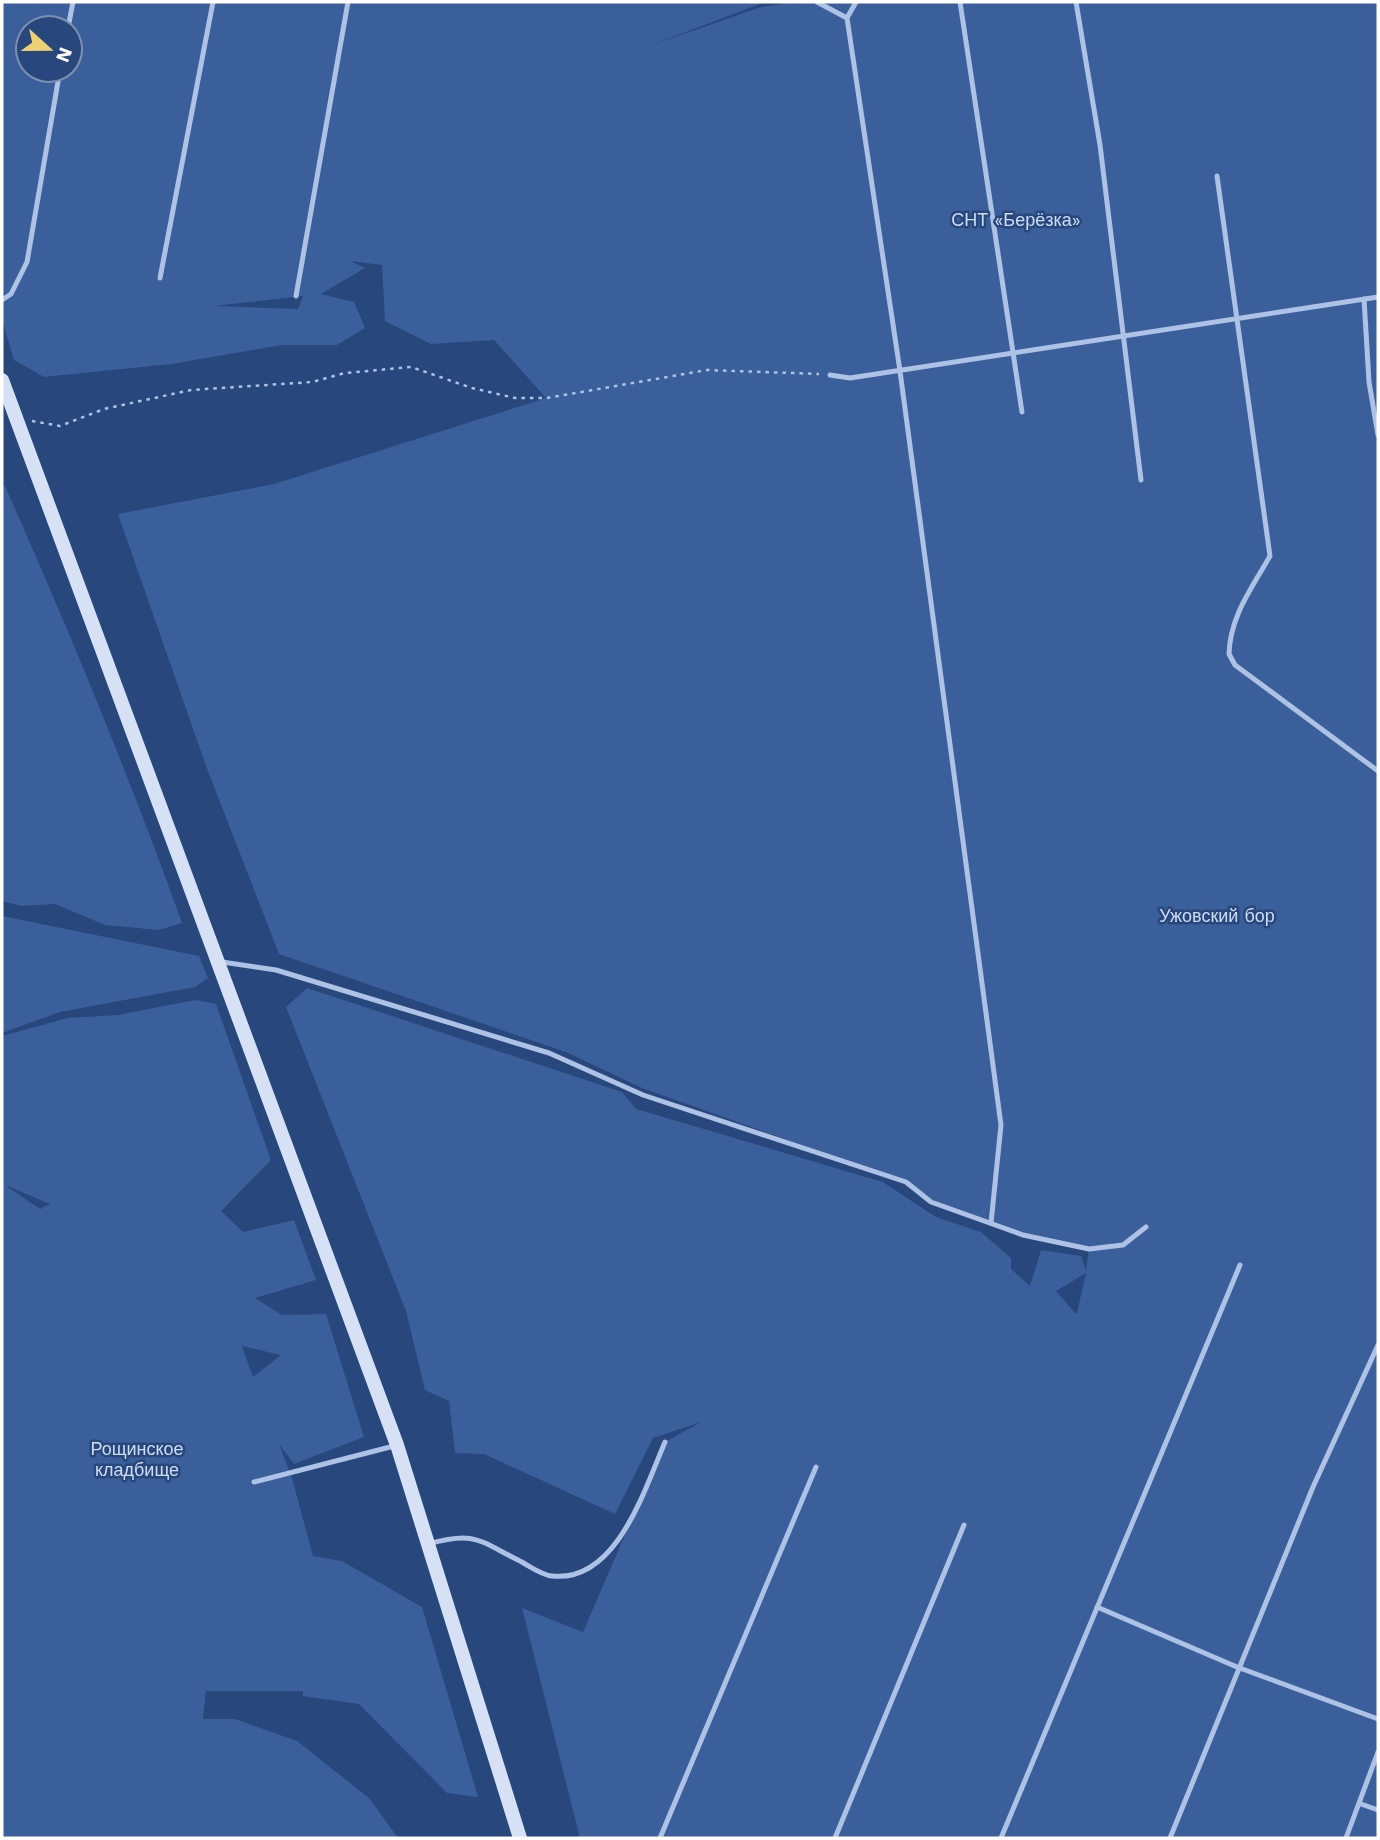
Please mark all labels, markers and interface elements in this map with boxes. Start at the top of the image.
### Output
north arrow [14,14,84,84]
text: N [51,44,78,66]
park label: СНТ «Берёзка» [951,209,1081,230]
park label: Ужовский бор [1159,905,1275,926]
park label: Рощинское кладбище [90,1438,184,1480]

